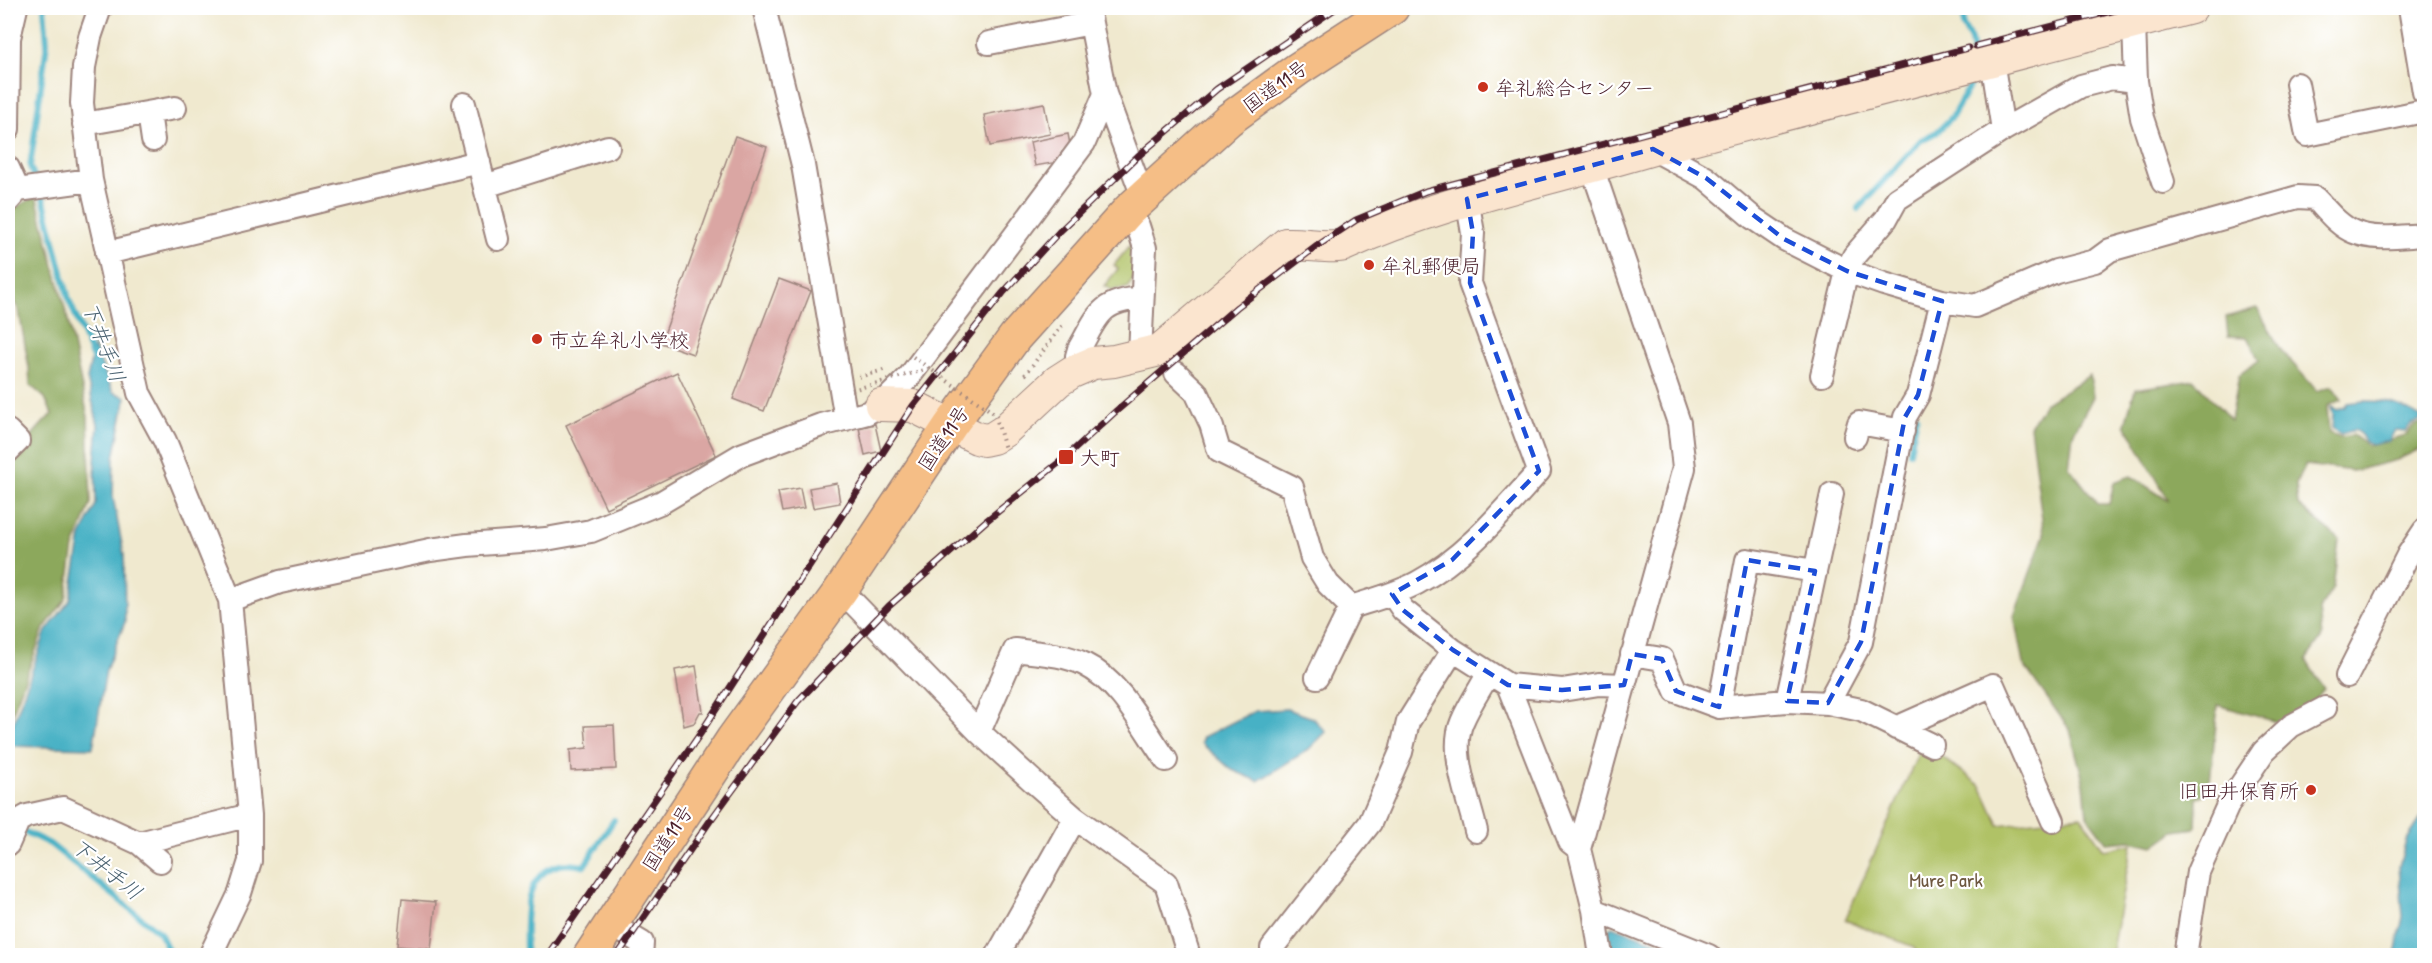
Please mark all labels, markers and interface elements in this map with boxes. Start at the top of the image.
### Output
street label: 国道11号 [1237,53,1313,119]
place label: 牟礼総合センター [1495,74,1654,101]
marker: 牟礼総合センター [1476,80,1490,94]
place label: 牟礼郵便局 [1381,252,1481,279]
marker: 牟礼郵便局 [1362,258,1376,272]
water label: 下井手川 [75,298,133,386]
place label: 市立牟礼小学校 [549,326,689,353]
marker: 市立牟礼小学校 [530,332,544,346]
street label: 国道11号 [911,400,975,476]
place label: 大町 [1080,444,1120,471]
marker: 大町 [1057,448,1075,466]
place label: 旧田井保育所 [2179,777,2299,804]
marker: 旧田井保育所 [2304,783,2318,797]
street label: 国道11号 [635,799,699,877]
water label: 下井手川 [65,831,149,907]
park label: Mure Park [1909,866,1983,893]

